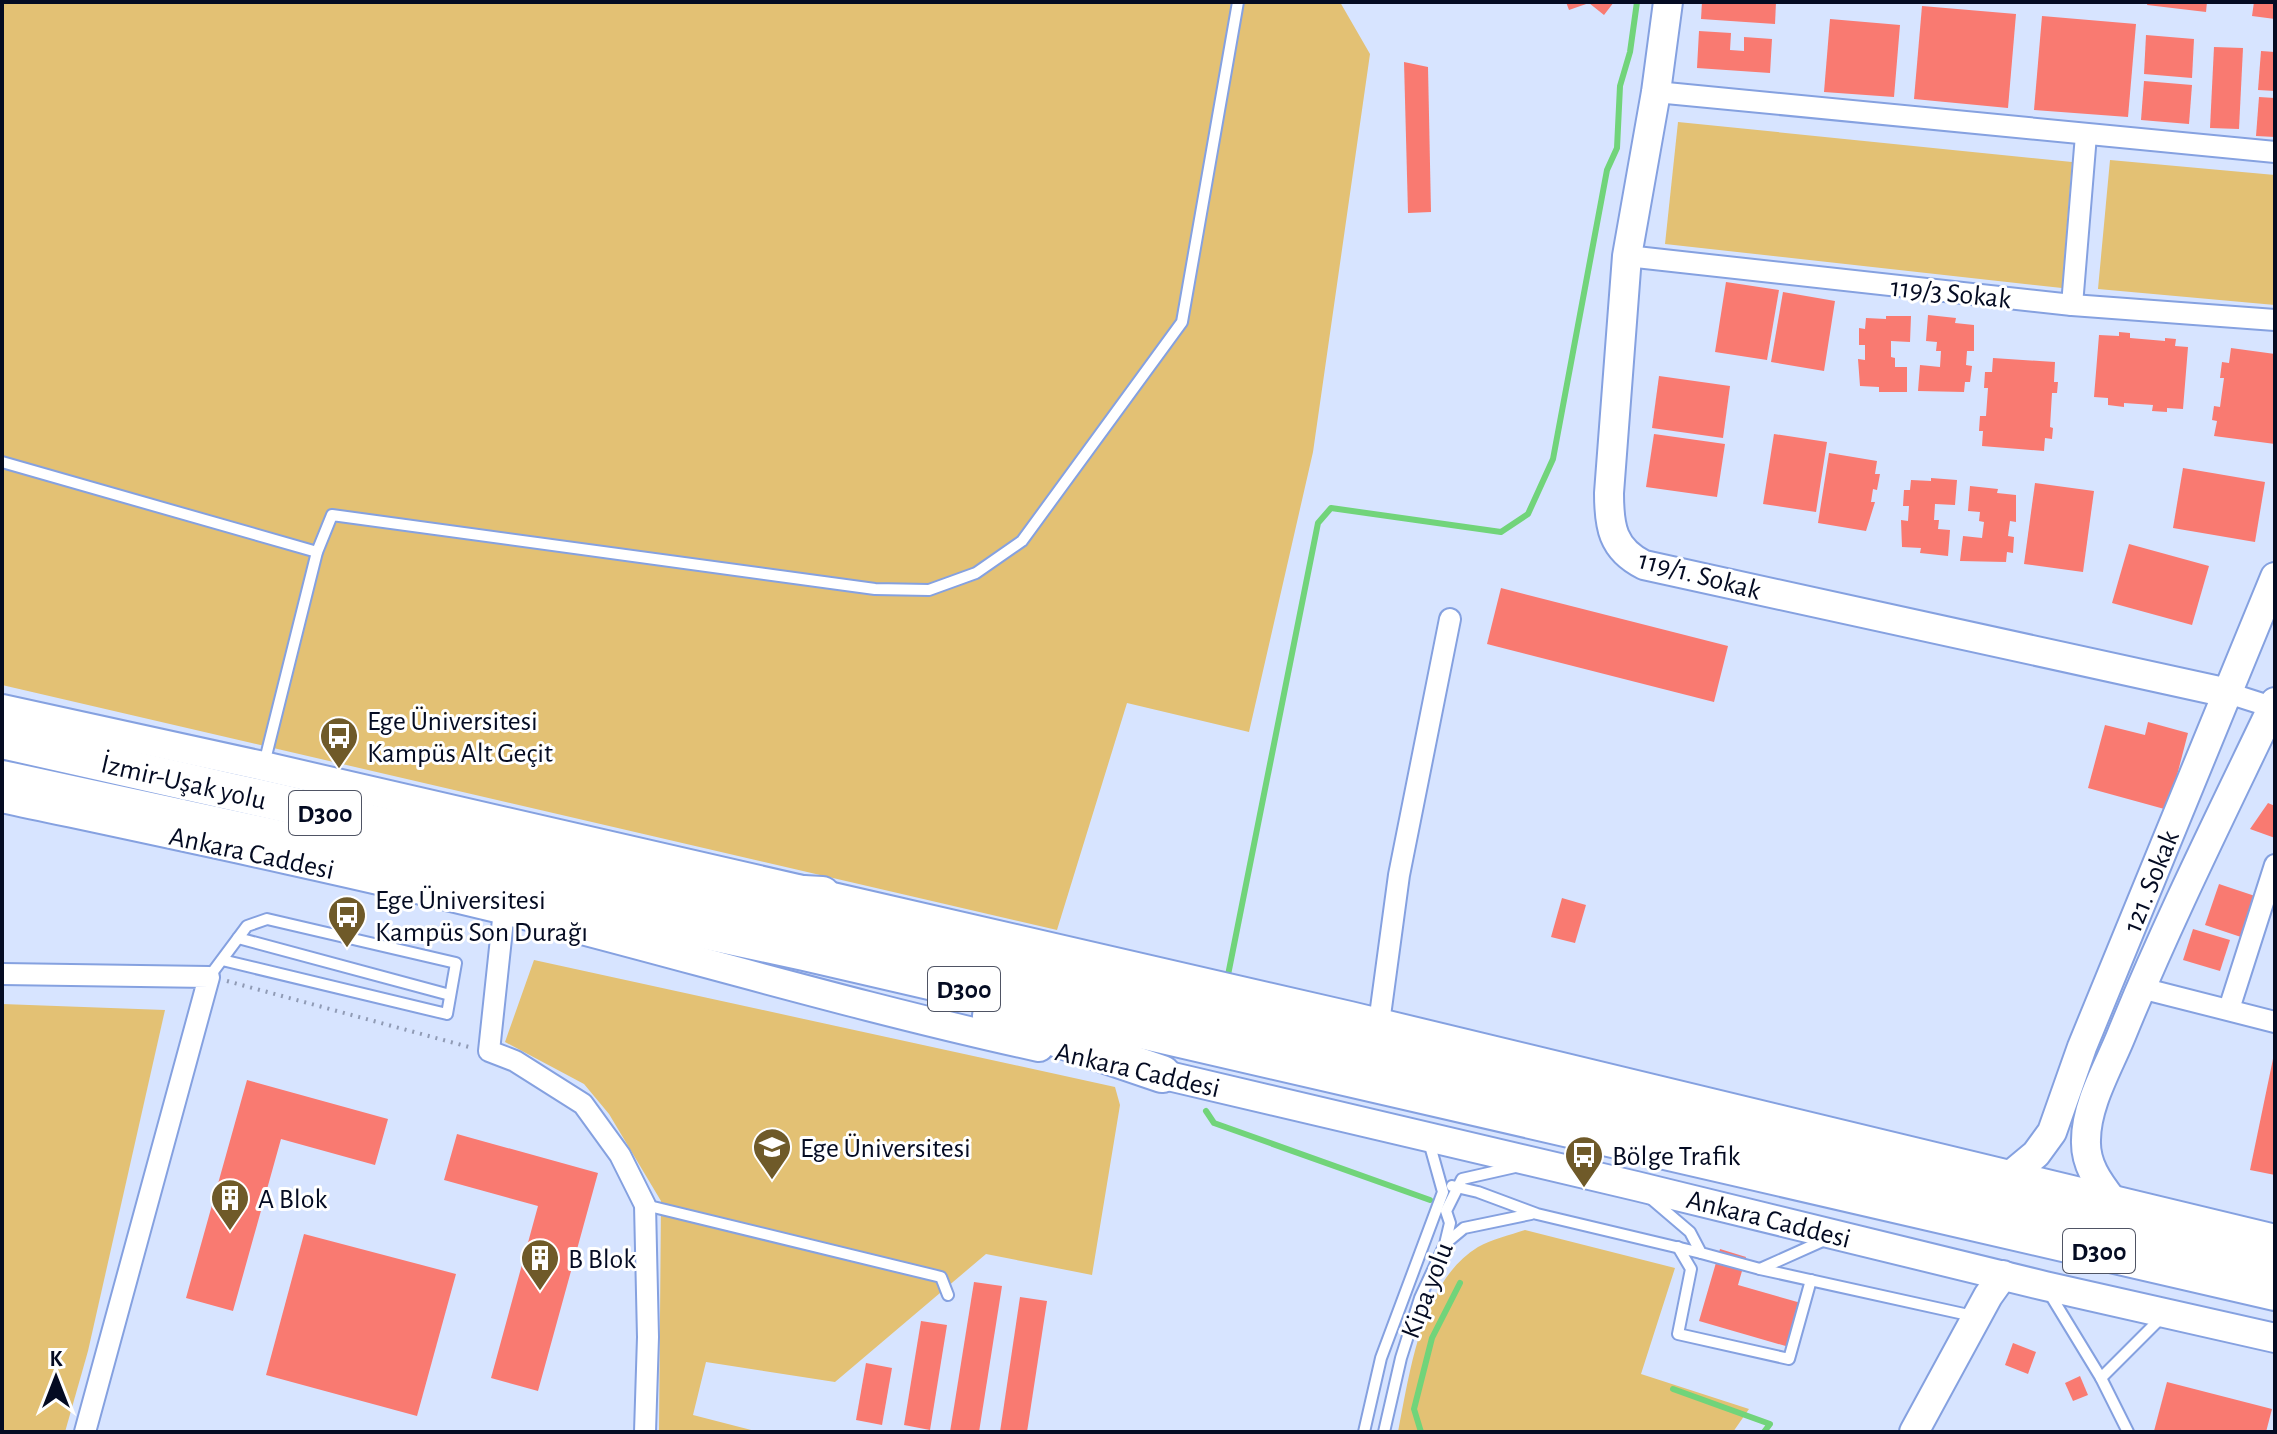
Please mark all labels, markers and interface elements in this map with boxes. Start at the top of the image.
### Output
street label: 119/3 Sokak [1889,274,2013,314]
street label: 119/1. Sokak [1635,546,1764,606]
place label: Ege Üniversitesi Kampüs Alt Geçit [367,706,553,768]
bus stop icon: Ege Üniversitesi Kampüs Alt Geçit [318,715,360,770]
street label: İzmir-Uşak yolu [98,748,269,816]
road number: D300 [289,791,361,835]
street label: Ankara Caddesi [166,823,337,885]
street label: 121. Sokak [2119,827,2185,937]
place label: Ege Üniversitesi Kampüs Son Durağı [375,885,588,947]
bus stop icon: Ege Üniversitesi Kampüs Son Durağı [326,894,368,949]
road number: D300 [928,967,1000,1011]
street label: Ankara Caddesi [1053,1038,1223,1103]
school or university icon: Ege Üniversitesi [751,1126,793,1181]
place label: Ege Üniversitesi [800,1133,971,1163]
bus stop icon: Bölge Trafik [1563,1134,1605,1189]
place label: Bölge Trafik [1612,1143,1740,1171]
building icon: A Blok [209,1177,251,1232]
place label: A Blok [258,1186,328,1214]
street label: Ankara Caddesi [1684,1186,1853,1254]
road number: D300 [2063,1229,2135,1273]
building icon: B Blok [519,1237,561,1292]
street label: Kipa yolu [1397,1239,1459,1343]
place label: B Blok [568,1246,636,1274]
north arrow [16,1338,96,1418]
text: K [50,1348,64,1370]

